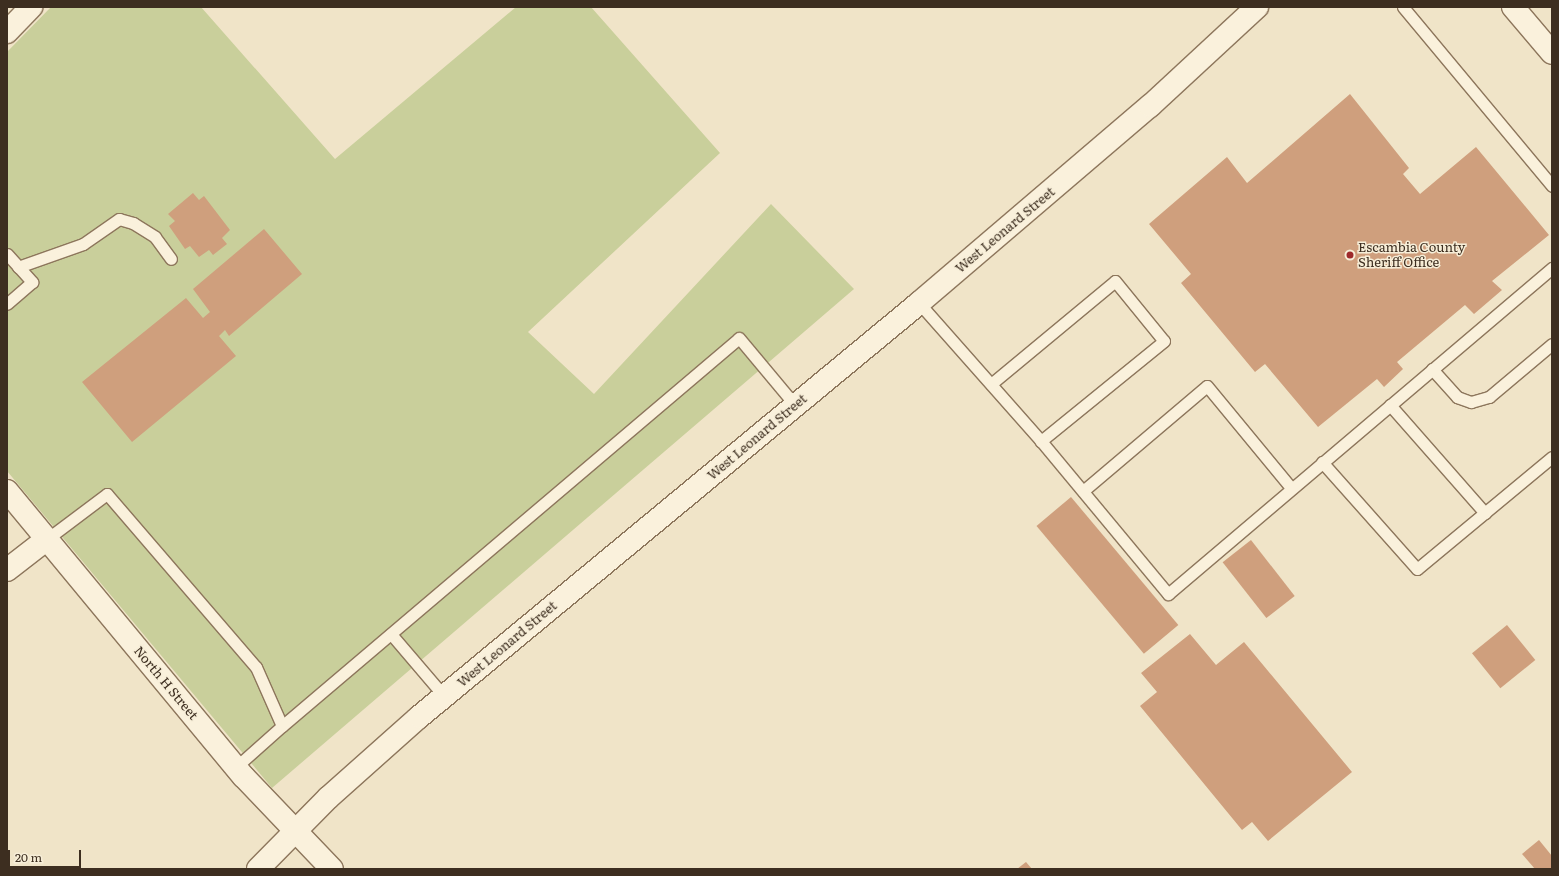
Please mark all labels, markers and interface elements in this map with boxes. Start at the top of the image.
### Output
street label: West Leonard Street [952,184,1058,276]
place label: Escambia County Sheriff Office [1358,240,1465,271]
marker: Escambia County Sheriff Office [1345,250,1355,260]
street label: West Leonard Street [704,391,810,483]
street label: West Leonard Street [454,598,560,690]
street label: North H Street [131,643,201,723]
scale bar [10,842,83,868]
text: 20 m [15,848,42,866]

